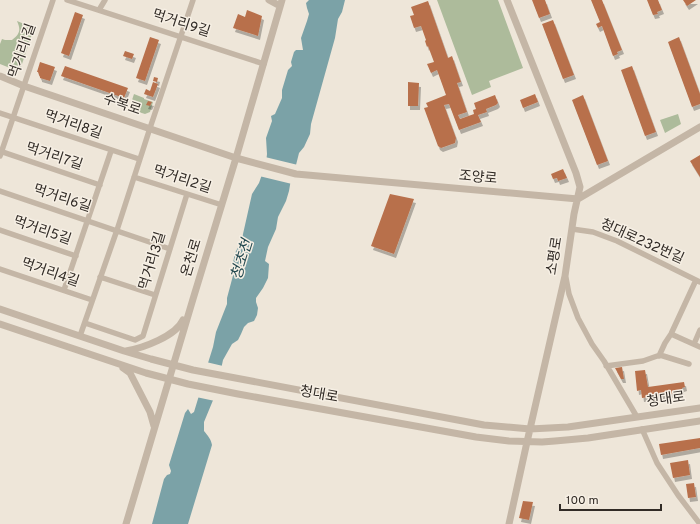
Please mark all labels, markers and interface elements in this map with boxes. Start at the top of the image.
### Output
street label: 먹거리9길 [150,7,212,41]
street label: 먹거리1길 [6,21,40,81]
street label: 수복로 [101,91,143,119]
street label: 먹거리8길 [42,107,104,143]
street label: 먹거리7길 [23,140,85,174]
street label: 먹거리2길 [151,163,213,197]
street label: 조양로 [458,168,498,188]
street label: 먹거리6길 [31,182,93,216]
street label: 먹거리5길 [11,213,73,249]
street label: 청대로232번길 [598,216,686,268]
street label: 먹거리3길 [136,230,170,292]
water label: 청초천 [228,235,259,283]
street label: 소평로 [544,235,566,276]
street label: 온천로 [177,237,206,279]
street label: 먹거리4길 [19,255,81,291]
street label: 청대로 [298,383,340,407]
street label: 청대로 [646,389,686,411]
scale bar [560,486,661,512]
text: 100 m [566,493,599,509]

